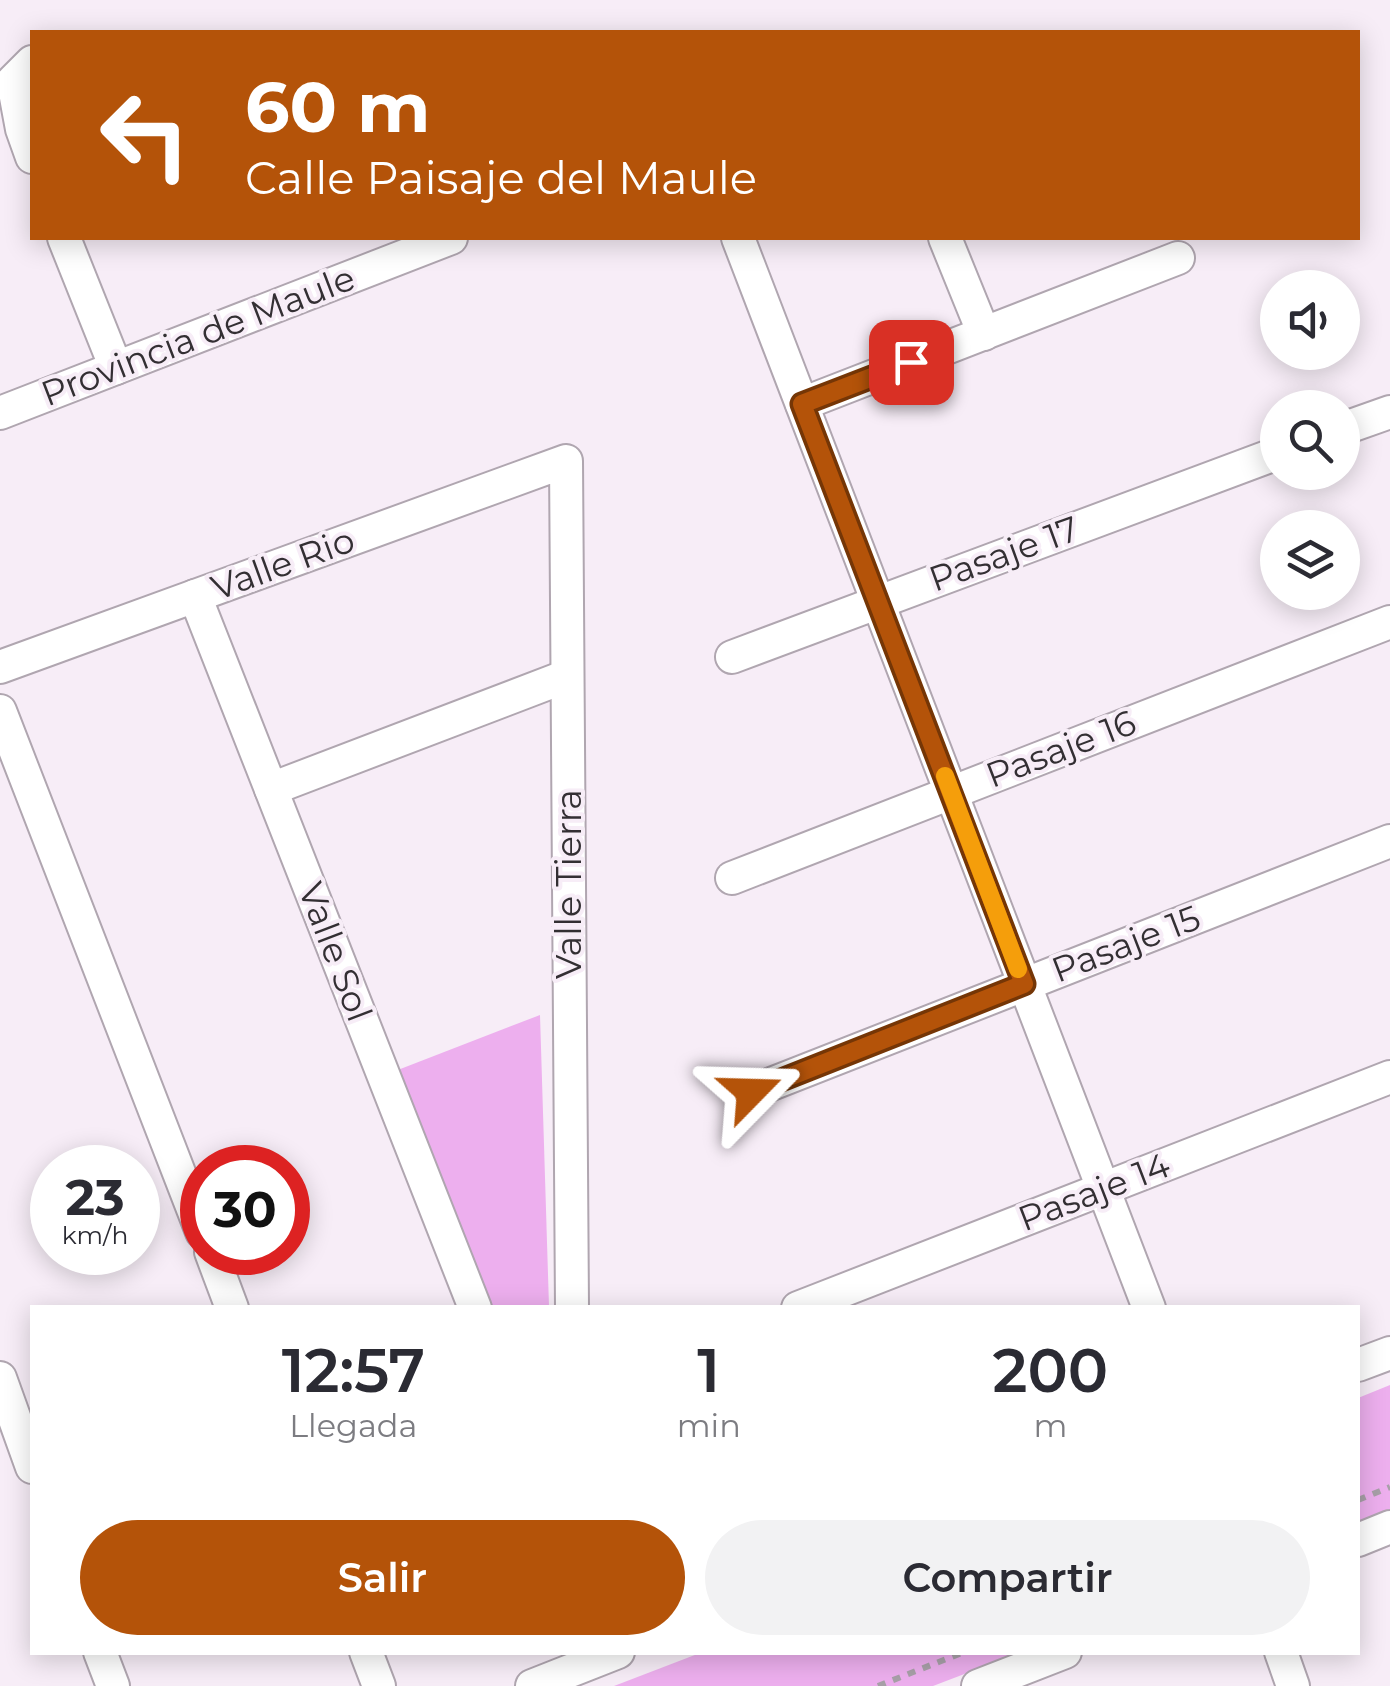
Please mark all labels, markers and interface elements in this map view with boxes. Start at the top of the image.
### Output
text: 60 m [245,64,430,150]
icon: left [80,70,210,200]
text: Calle Paisaje del Maule [245,150,757,205]
street label: Provincia de Maule [35,256,361,415]
map controls [1260,270,1360,610]
button: sound [1260,270,1360,370]
pin [869,320,954,405]
icon: arrive [884,335,939,390]
button: search [1260,390,1360,490]
street label: Pasaje 17 [923,507,1085,600]
button: layers [1260,510,1360,610]
street label: Valle Rio [205,518,360,609]
street label: Pasaje 16 [980,700,1142,797]
street label: Valle Tierra [547,789,590,979]
street label: Valle Sol [289,876,382,1027]
street label: Pasaje 15 [1046,896,1206,991]
position arrow [699,1040,803,1144]
street label: Pasaje 14 [1012,1143,1176,1240]
speed limit sign: 30 [180,1145,310,1275]
text: 23 [65,1167,125,1228]
text: km/h [62,1220,128,1250]
text: 12:57 [282,1334,425,1407]
text: 1 [697,1334,720,1407]
text: 200 [993,1334,1108,1407]
text: Llegada [289,1406,417,1445]
text: min [677,1406,741,1445]
text: m [1033,1406,1067,1445]
button: Salir [80,1520,685,1635]
button: Compartir [705,1520,1310,1635]

